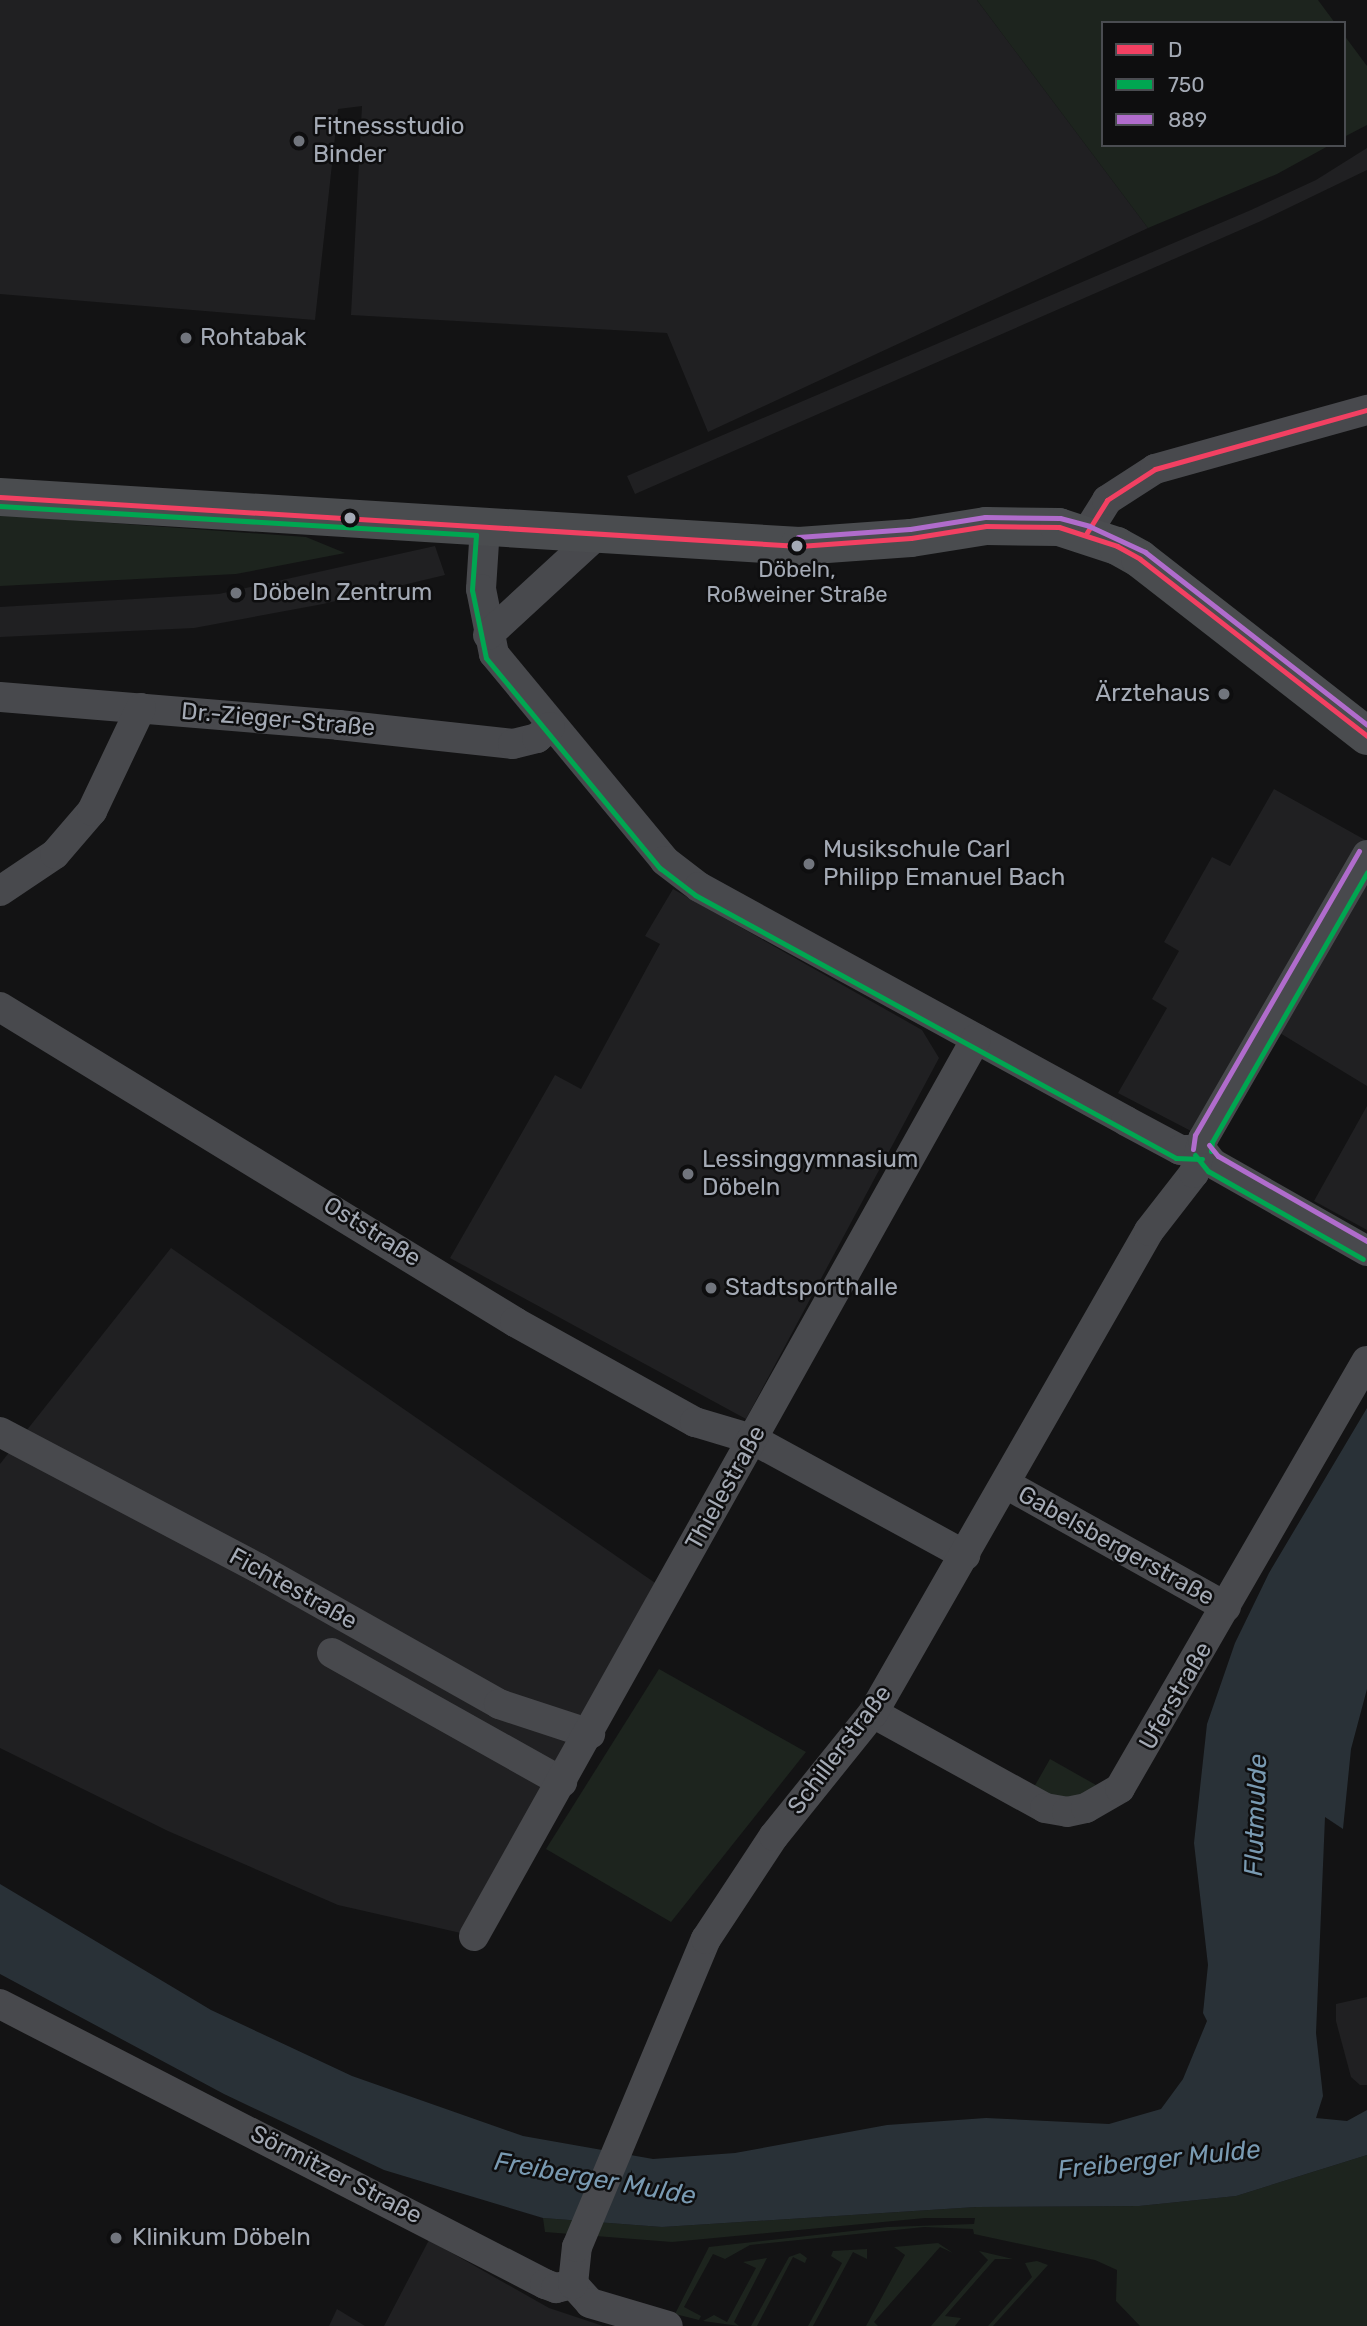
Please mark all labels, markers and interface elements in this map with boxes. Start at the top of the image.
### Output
legend [1101,21,1346,147]
text: D [1168,37,1182,62]
text: 750 [1168,72,1205,97]
text: 889 [1168,107,1207,132]
place label: Fitnessstudio Binder [313,113,465,169]
marker: Fitnessstudio Binder [291,133,307,149]
place label: Rohtabak [200,324,306,352]
marker: Rohtabak [178,330,194,346]
unlabelled marker [343,511,357,525]
marker: Döbeln, Roßweiner Straße [790,539,804,553]
place label: Döbeln, Roßweiner Straße [706,556,888,608]
place label: Döbeln Zentrum [252,579,432,607]
marker: Döbeln Zentrum [226,583,246,603]
place label: Ärztehaus [1095,680,1210,708]
marker: Ärztehaus [1216,686,1232,702]
street label: Dr.-Zieger-Straße [180,697,376,743]
place label: Musikschule Carl Philipp Emanuel Bach [823,836,1065,892]
marker: Musikschule Carl Philipp Emanuel Bach [801,856,817,872]
place label: Lessinggymnasium Döbeln [702,1146,918,1202]
marker: Lessinggymnasium Döbeln [680,1166,696,1182]
street label: Oststraße [318,1191,426,1273]
place label: Stadtsporthalle [725,1274,898,1302]
marker: Stadtsporthalle [703,1280,719,1296]
street label: Thielestraße [680,1421,772,1555]
street label: Gabelsbergerstraße [1013,1480,1219,1612]
street label: Fichtestraße [224,1542,362,1636]
street label: Uferstraße [1134,1637,1218,1755]
street label: Schillerstraße [782,1680,898,1820]
water label: Flutmulde [1238,1753,1274,1877]
street label: Sörmitzer Straße [245,2119,427,2231]
water label: Freiberger Mulde [1056,2134,1262,2186]
water label: Freiberger Mulde [492,2146,698,2212]
place label: Klinikum Döbeln [132,2224,311,2252]
marker: Klinikum Döbeln [106,2228,126,2248]

